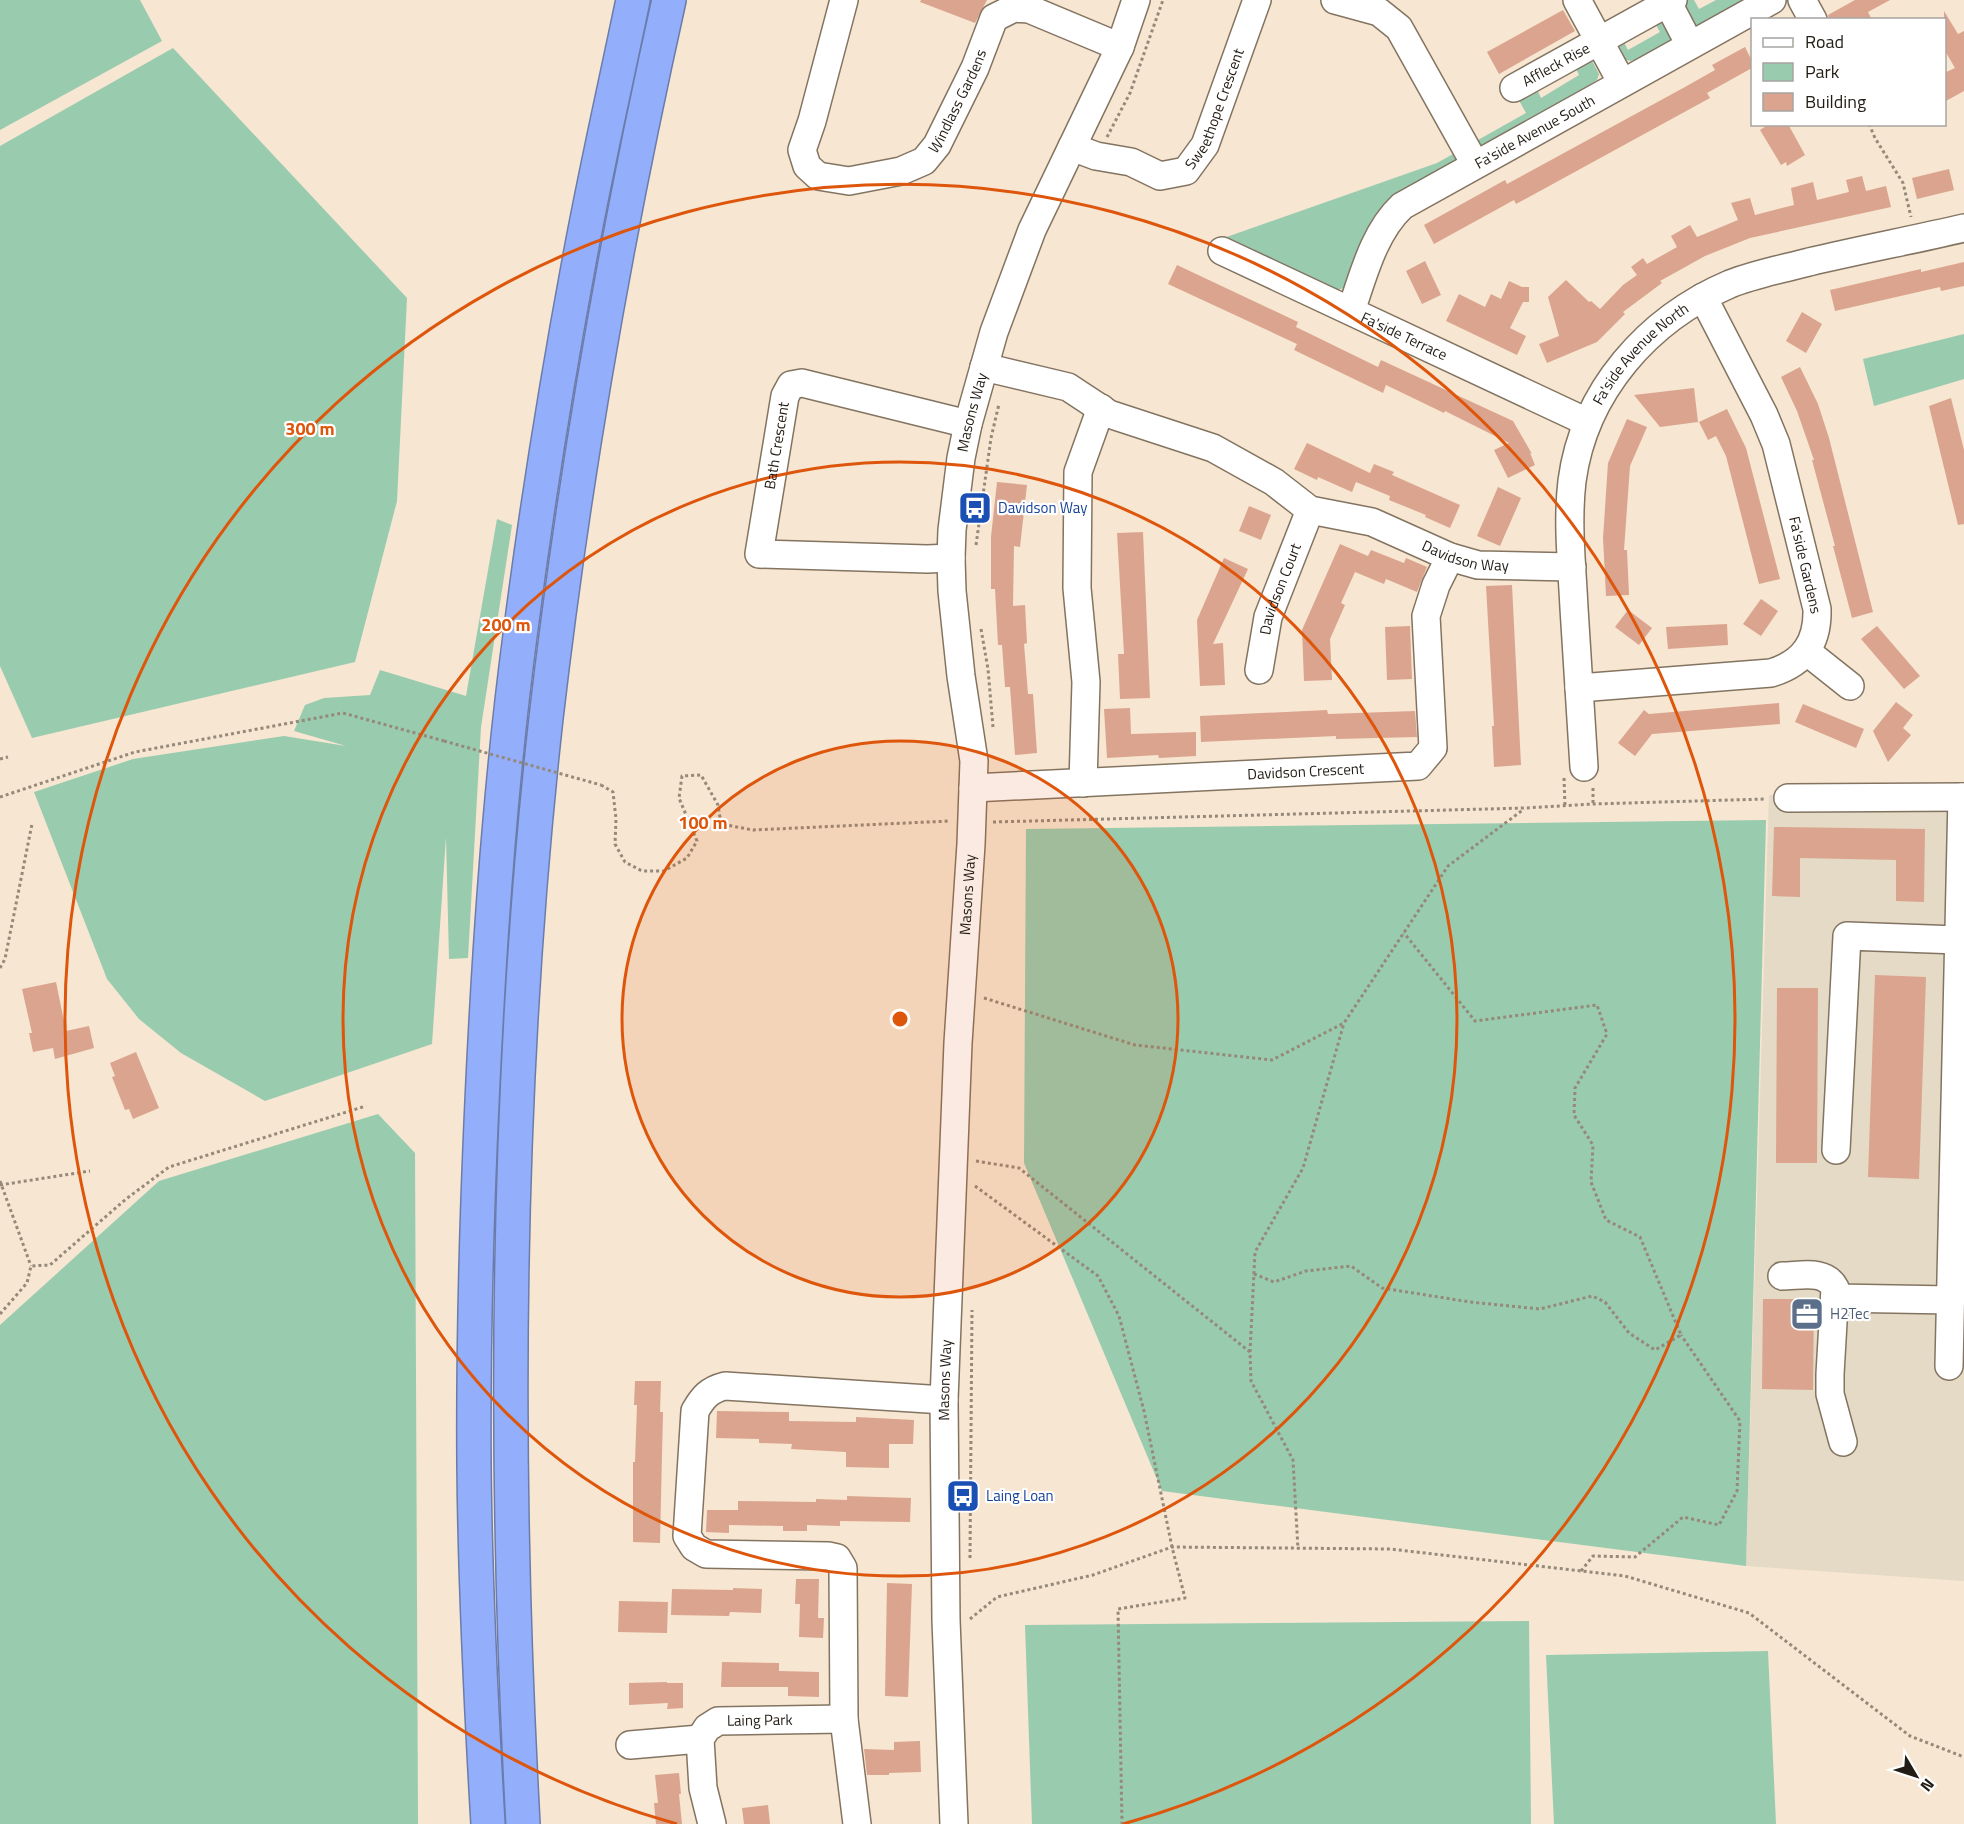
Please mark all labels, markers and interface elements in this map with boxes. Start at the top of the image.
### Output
legend [1751,18,1946,126]
text: Road [1805,28,1844,55]
street label: Affleck Rise [1518,36,1594,92]
street label: Sweethope Crescent [1179,44,1250,174]
street label: Windlass Gardens [923,46,992,158]
text: Park [1805,58,1840,85]
text: Building [1805,88,1866,115]
street label: Fa'side Avenue South [1470,89,1599,174]
street label: Fa'side Avenue North [1586,297,1693,409]
street label: Fa'side Terrace [1357,306,1451,366]
street label: Masons Way [951,370,993,454]
street label: Bath Crescent [758,399,795,491]
text: 300 m [285,415,335,442]
bus stop icon: Davidson Way [957,490,993,526]
place label: Davidson Way [998,496,1088,519]
street label: Fa'side Gardens [1783,514,1828,616]
street label: Davidson Way [1418,534,1509,577]
street label: Davidson Court [1253,539,1307,636]
text: 200 m [481,611,531,638]
street label: Davidson Crescent [1247,757,1365,785]
text: 100 m [678,809,728,836]
street label: Masons Way [953,853,981,936]
centre of rings [890,1009,910,1029]
office icon: H2Tec [1789,1296,1825,1332]
place label: H2Tec [1830,1302,1869,1325]
street label: Masons Way [932,1339,957,1421]
bus stop icon: Laing Loan [945,1478,981,1514]
place label: Laing Loan [986,1484,1054,1507]
street label: Laing Park [727,1708,793,1732]
north arrow [1886,1746,1946,1806]
text: N [1915,1774,1940,1797]

